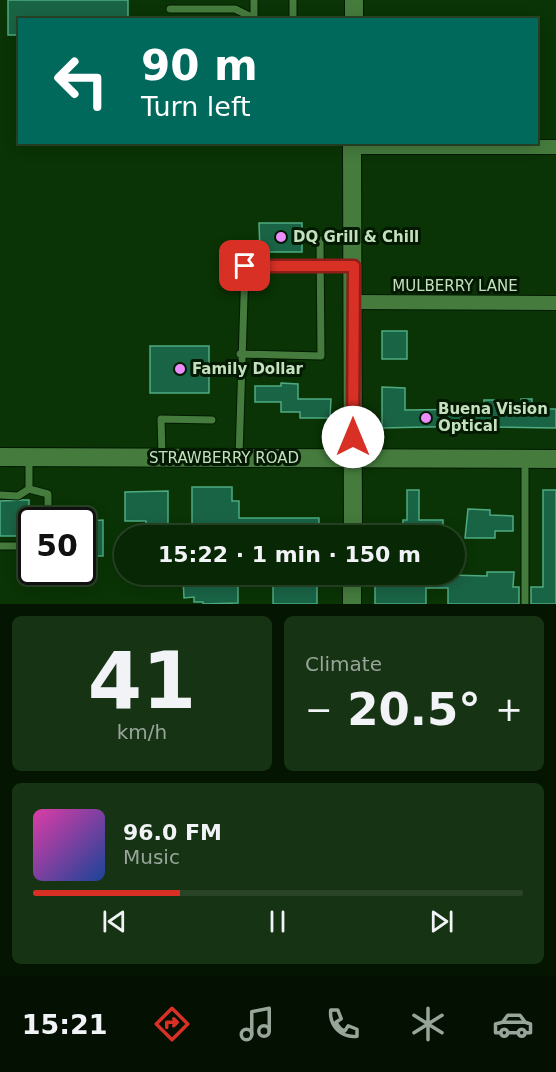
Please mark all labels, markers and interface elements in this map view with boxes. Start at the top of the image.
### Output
text: 90 m [141,41,258,90]
icon: left [42,42,120,120]
text: Turn left [141,91,251,122]
place label: DQ Grill & Chill [293,228,419,246]
marker: DQ Grill & Chill [274,230,288,244]
pin [219,240,270,291]
icon: arrive [228,249,261,282]
street label: MULBERRY LANE [392,277,518,295]
place label: Family Dollar [192,360,304,378]
marker: Family Dollar [173,362,187,376]
place label: Buena Vision Optical [438,400,548,435]
position arrow [321,405,385,469]
marker: Buena Vision Optical [419,411,433,425]
street label: STRAWBERRY ROAD [149,449,299,467]
speed limit sign: 50 [18,507,96,585]
text: 15:22 · 1 min · 150 m [158,542,421,567]
text: 41 [88,636,196,726]
text: Climate [305,652,382,676]
text: 20.5° [347,683,481,736]
text: − [305,690,333,729]
text: + [495,690,523,729]
text: km/h [117,720,167,744]
text: 96.0 FM [123,820,222,845]
text: Music [123,845,180,869]
icon: previous [98,905,131,938]
icon: pause [261,905,294,938]
icon: next [425,905,458,938]
icon: directions [151,1003,193,1045]
icon: music [236,1003,278,1045]
icon: phone [322,1003,364,1045]
icon: climate [407,1003,449,1045]
icon: car [492,1003,534,1045]
text: 15:21 [22,1009,108,1040]

